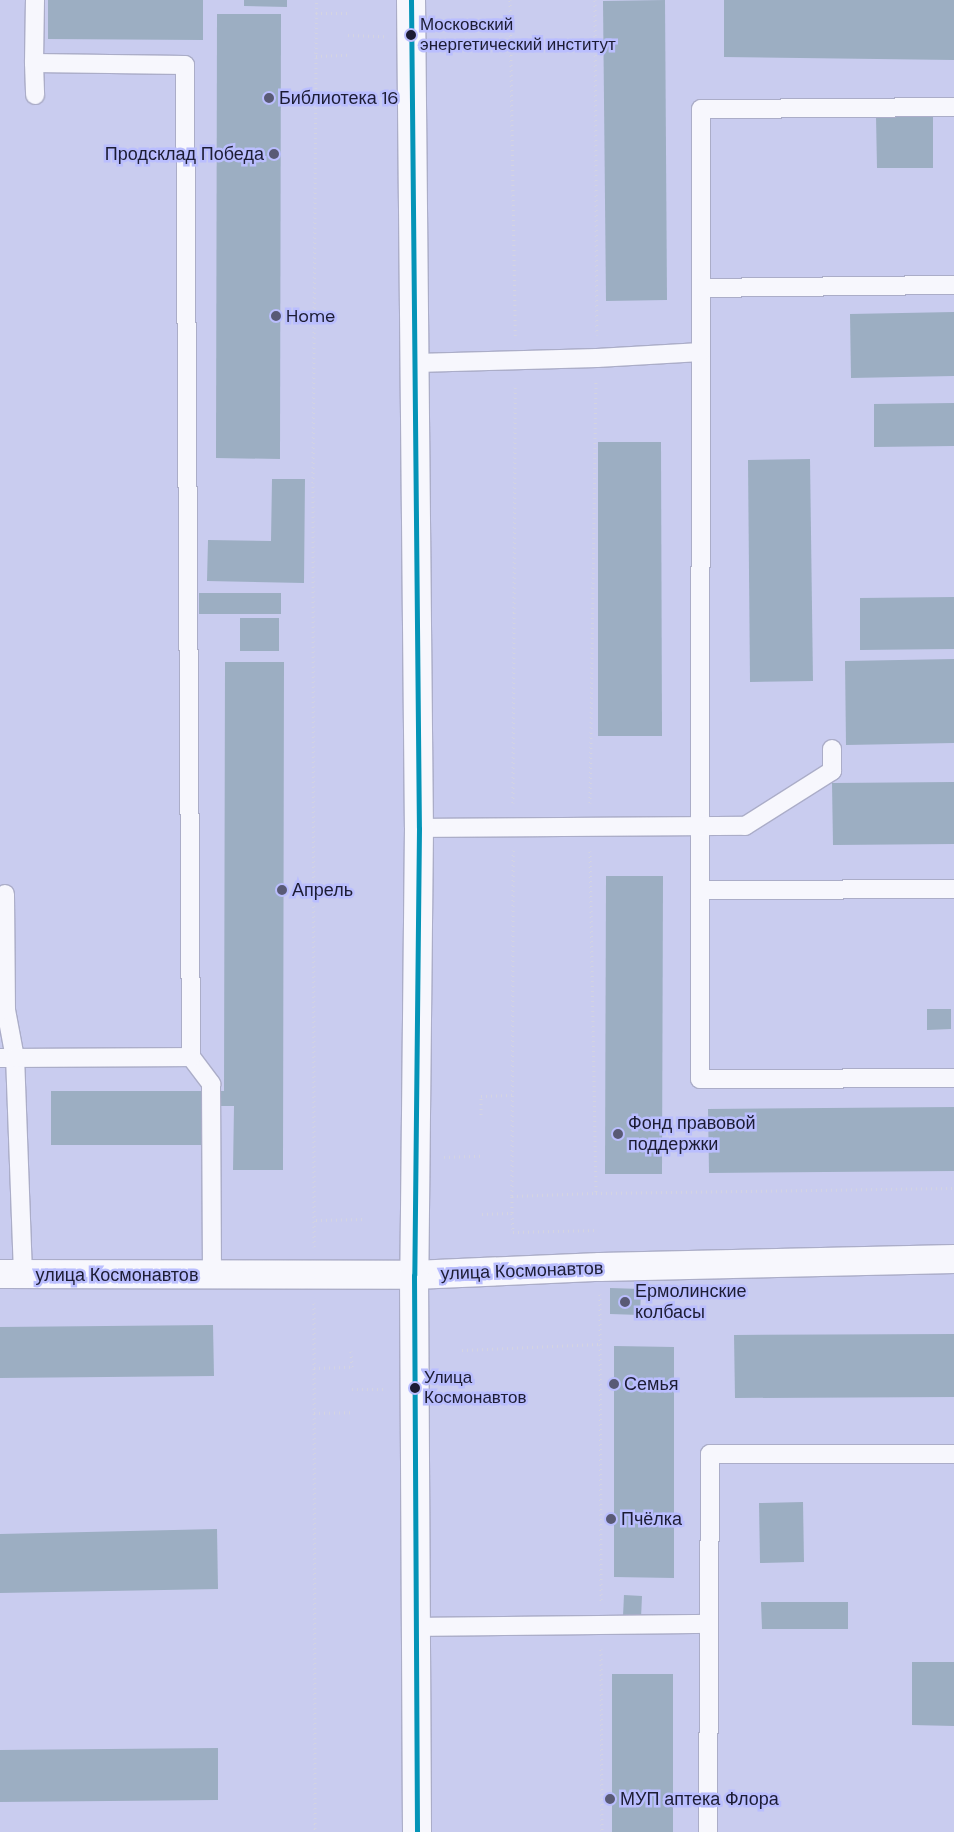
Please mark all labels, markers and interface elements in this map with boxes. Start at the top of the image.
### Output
place label: Московский энергетический институт [420,15,616,55]
marker: Московский энергетический институт [406,30,416,40]
place label: Библиотека 16 [279,87,399,109]
marker: Библиотека 16 [263,92,275,104]
place label: Продсклад Победа [105,143,264,165]
marker: Продсклад Победа [268,148,280,160]
place label: Home [286,305,335,327]
marker: Home [270,310,282,322]
place label: Апрель [292,879,353,901]
marker: Апрель [276,884,288,896]
place label: Фонд правовой поддержки [628,1113,755,1156]
marker: Фонд правовой поддержки [612,1128,624,1140]
street label: улица Космонавтов [440,1257,604,1285]
street label: улица Космонавтов [36,1264,198,1286]
place label: Ермолинские колбасы [635,1281,746,1324]
marker: Ермолинские колбасы [619,1296,631,1308]
place label: Улица Космонавтов [424,1368,527,1408]
place label: Семья [624,1373,679,1395]
marker: Семья [608,1378,620,1390]
marker: Улица Космонавтов [410,1383,420,1393]
place label: Пчёлка [621,1508,682,1530]
marker: Пчёлка [605,1513,617,1525]
place label: МУП аптека Флора [620,1788,779,1810]
marker: МУП аптека Флора [604,1793,616,1805]

